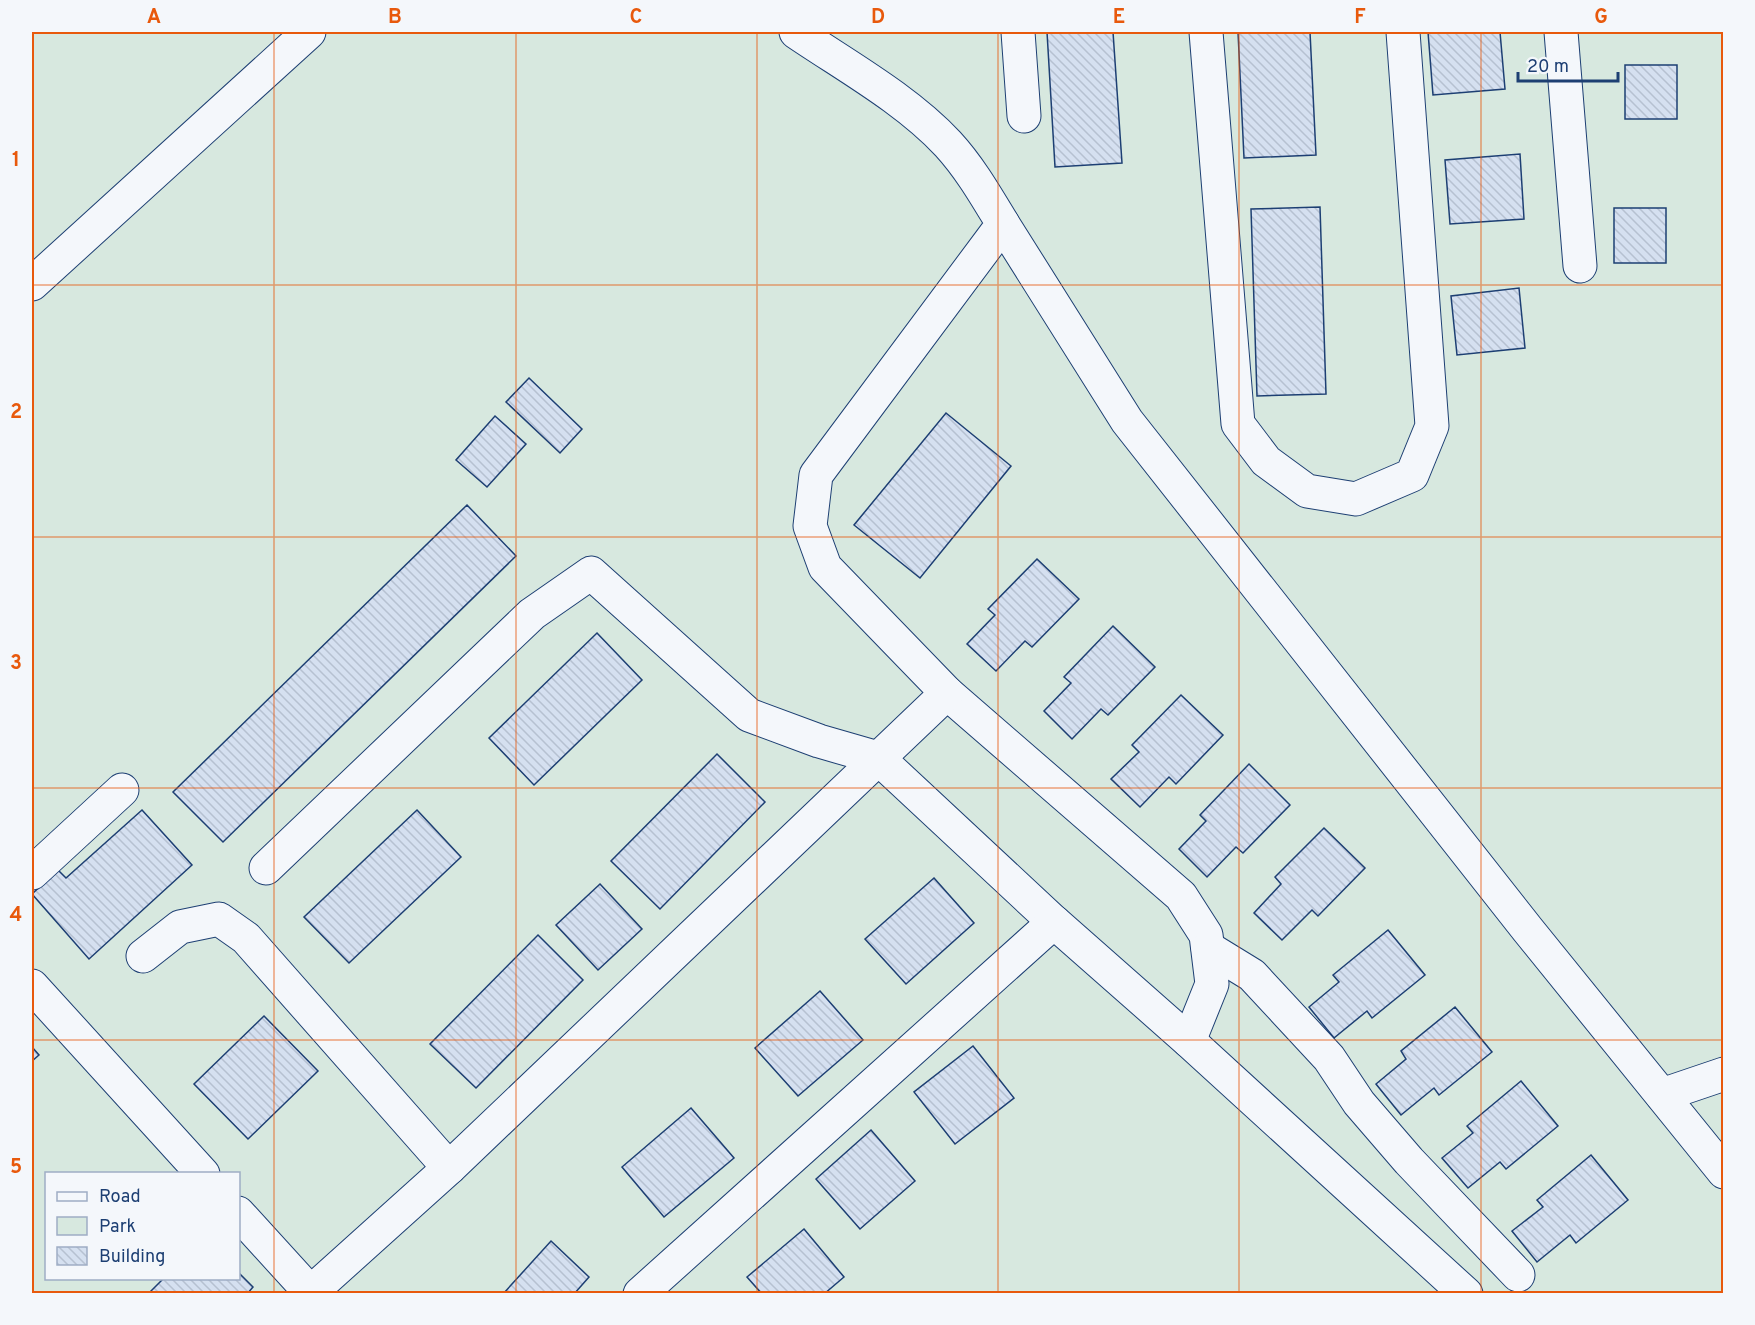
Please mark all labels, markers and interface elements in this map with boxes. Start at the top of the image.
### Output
text: A [147,5,161,31]
text: B [388,5,402,31]
text: C [630,5,642,31]
text: D [871,5,885,31]
text: E [1113,5,1125,31]
text: F [1354,5,1366,31]
text: G [1594,5,1608,31]
scale bar [1518,45,1618,83]
text: 20 m [1527,56,1569,79]
text: 1 [12,148,20,174]
text: 2 [10,400,22,426]
text: 3 [10,651,22,677]
text: 4 [10,903,22,929]
text: 5 [10,1155,22,1181]
legend [45,1172,240,1280]
text: Road [99,1186,141,1209]
text: Park [99,1216,136,1239]
text: Building [99,1246,165,1269]

